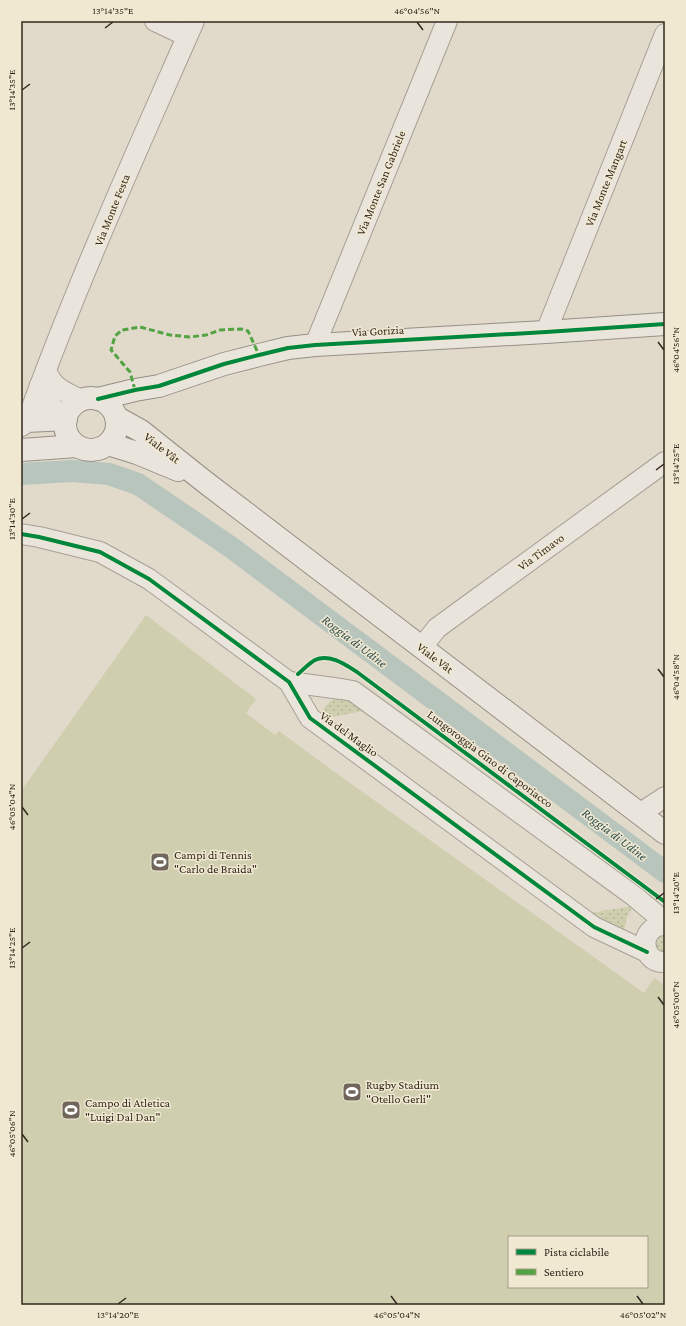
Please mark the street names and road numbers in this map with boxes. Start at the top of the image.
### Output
street label: Via Monte San Gabriele [354,129,408,237]
street label: Via Monte Mangart [582,136,630,229]
street label: Via Monte Festa [91,172,133,248]
street label: Via Gorizia [351,323,405,339]
street label: Viale Vât [141,430,184,467]
street label: Via Timavo [515,531,567,573]
street label: Viale Vât [414,640,457,677]
street label: Lungoroggia Gino di Caporiacco [424,707,556,811]
street label: Via del Maglio [317,708,381,760]

